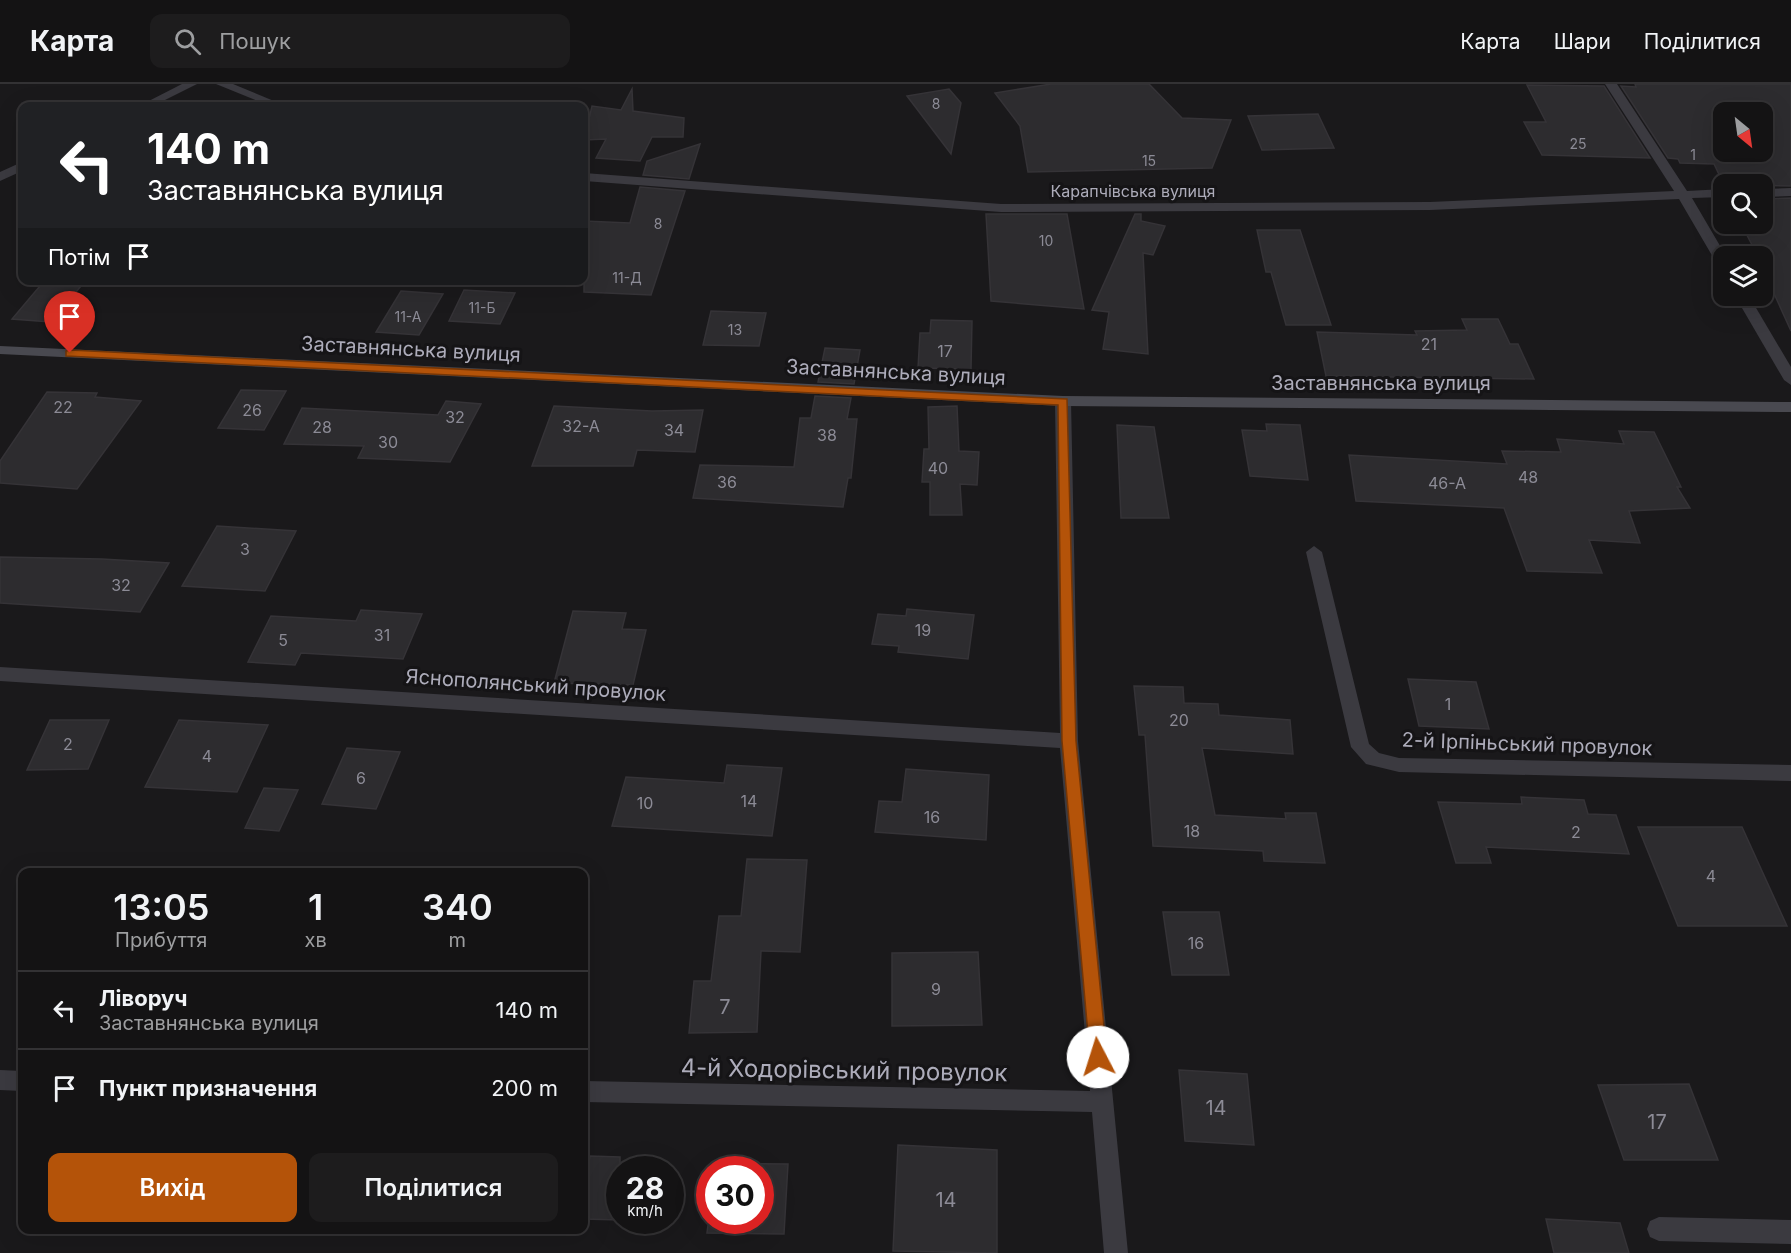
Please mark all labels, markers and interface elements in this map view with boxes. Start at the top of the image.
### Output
search box [150,14,570,68]
text: Карта [30,24,114,58]
icon: search [171,25,204,58]
text: Пошук [219,28,291,54]
text: Карта [1460,29,1521,54]
text: Шари [1554,29,1611,54]
text: Поділитися [1644,29,1761,54]
house number: 8 [932,95,940,112]
north arrow [1713,102,1773,162]
map controls [1713,102,1773,306]
text: 140 m [147,123,270,174]
icon: left [48,126,126,204]
house number: 25 [1569,135,1587,152]
house number: 1 [1690,146,1696,163]
house number: 15 [1142,152,1156,169]
text: Заставнянська вулиця [147,174,444,207]
button: search [1713,174,1773,234]
street label: Карапчівська вулиця [1051,181,1215,201]
house number: 8 [654,215,662,232]
house number: 10 [1039,232,1053,249]
icon: arrive [122,240,155,273]
text: Потім [48,244,110,270]
button: layers [1713,246,1773,306]
house number: 11-Д [612,269,642,286]
pin [44,291,95,353]
house number: 11-Б [469,299,495,316]
icon: arrive [53,300,86,333]
house number: 11-А [394,308,422,325]
house number: 13 [728,321,742,338]
street label: Заставнянська вулиця [301,331,521,367]
house number: 21 [1421,334,1437,354]
house number: 17 [937,341,953,361]
street label: Заставнянська вулиця [786,354,1006,390]
street label: Заставнянська вулиця [1271,371,1491,395]
house number: 22 [53,397,73,417]
house number: 26 [242,400,262,420]
house number: 32 [445,407,465,427]
house number: 32-А [562,416,600,436]
house number: 28 [312,417,332,437]
house number: 34 [664,420,684,440]
house number: 38 [817,425,837,445]
house number: 30 [378,432,398,452]
house number: 40 [928,458,948,478]
house number: 48 [1518,467,1538,487]
house number: 36 [717,472,737,492]
house number: 46-А [1428,473,1466,493]
house number: 3 [240,539,250,559]
house number: 32 [111,575,131,595]
house number: 19 [915,620,931,640]
house number: 31 [374,625,390,645]
house number: 5 [278,630,288,650]
street label: Яснополянський провулок [405,664,667,706]
house number: 1 [1445,694,1451,714]
house number: 20 [1169,710,1189,730]
street label: 2-й Ірпіньський провулок [1401,728,1653,760]
house number: 2 [63,734,73,754]
house number: 4 [202,746,212,766]
house number: 6 [356,768,366,788]
house number: 14 [741,791,757,811]
house number: 10 [637,793,653,813]
house number: 16 [924,807,940,827]
house number: 18 [1184,821,1200,841]
house number: 2 [1571,822,1581,842]
house number: 4 [1706,866,1716,886]
text: 13:05 [113,885,209,929]
text: 1 [308,885,323,929]
text: 340 [422,885,493,929]
text: Прибуття [115,928,207,952]
text: хв [305,928,327,952]
text: m [449,928,466,952]
house number: 16 [1188,933,1204,953]
house number: 9 [931,979,941,999]
text: Ліворуч [99,985,187,1011]
icon: left [48,994,81,1027]
house number: 7 [719,995,731,1019]
text: 140 m [496,997,558,1023]
text: Заставнянська вулиця [99,1011,319,1035]
position arrow [1066,1025,1130,1089]
street label: 4-й Ходорівський провулок [680,1053,1008,1087]
icon: arrive [48,1072,81,1105]
text: Пункт призначення [99,1075,317,1101]
text: 200 m [491,1075,558,1101]
house number: 14 [1205,1096,1227,1120]
house number: 17 [1647,1110,1667,1134]
button: Вихід [48,1153,297,1222]
button: Поділитися [309,1153,558,1222]
speed limit sign: 30 [696,1156,774,1234]
text: 28 [626,1170,664,1206]
house number: 14 [935,1188,957,1212]
text: km/h [627,1201,663,1220]

